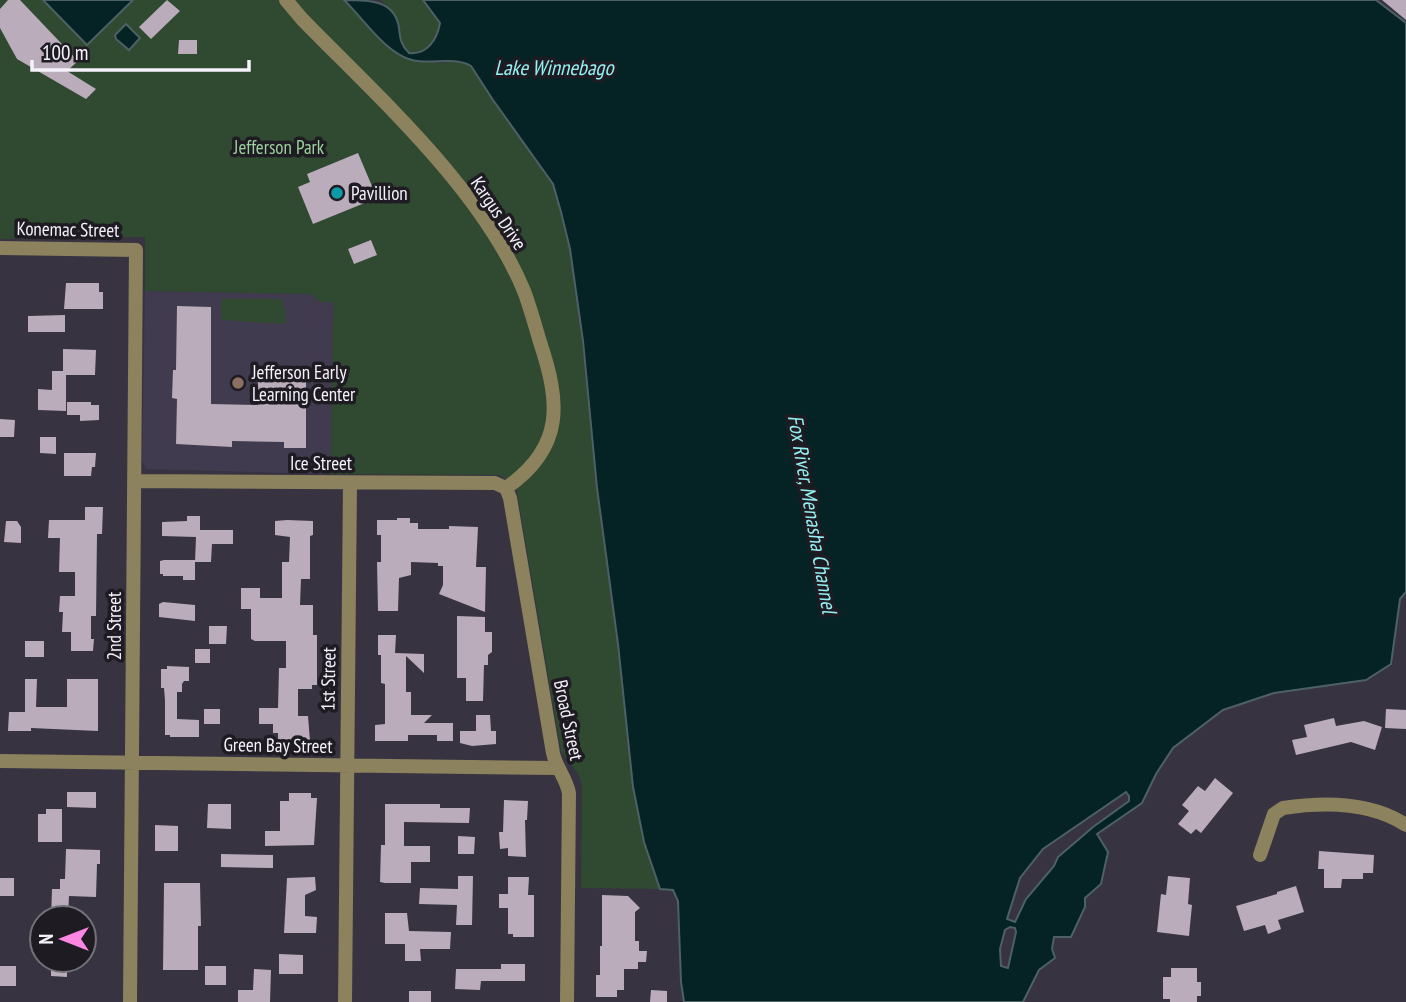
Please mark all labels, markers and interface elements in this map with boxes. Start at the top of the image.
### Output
scale bar [32,28,248,72]
text: 100 m [42,39,88,66]
water label: Lake Winnebago [495,54,615,81]
park label: Jefferson Park [233,135,325,159]
street label: Kargus Drive [466,172,532,254]
place label: Pavillion [351,181,408,205]
marker: Pavillion [329,185,345,201]
street label: Konemac Street [16,216,120,242]
place label: Jefferson Early Learning Center [251,360,356,406]
marker: Jefferson Early Learning Center [230,375,246,391]
water label: Fox River, Menasha Channel [782,413,844,617]
street label: Ice Street [290,451,353,475]
street label: 2nd Street [102,591,126,660]
street label: 1st Street [315,646,341,711]
street label: Broad Street [549,678,589,763]
street label: Green Bay Street [223,732,333,758]
north arrow [28,904,98,974]
text: N [34,934,58,944]

